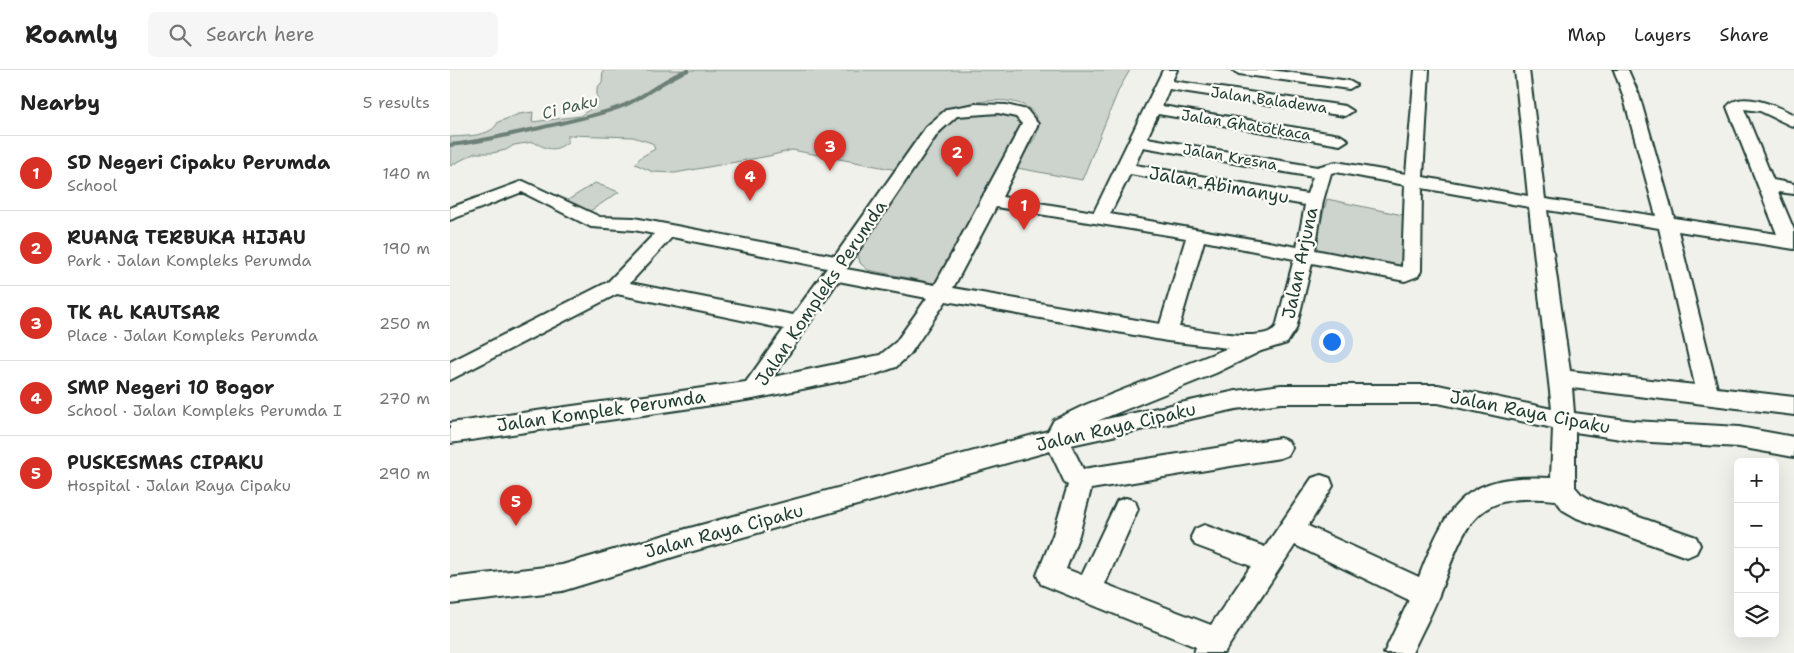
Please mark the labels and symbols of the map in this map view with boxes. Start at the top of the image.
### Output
street label: Jalan Baladewa [1209,82,1329,118]
water label: Ci Paku [540,90,600,124]
street label: Jalan Ghatotkaca [1180,105,1313,145]
pin: 3 [814,130,846,171]
pin: 2 [941,136,973,177]
street label: Jalan Kresna [1181,139,1279,175]
pin: 4 [734,160,766,201]
street label: Jalan Abimanyu [1147,161,1291,209]
pin: 1 [1008,189,1040,230]
street label: Jalan Kompleks Perumda [750,195,892,391]
street label: Jalan Arjuna [1276,205,1324,321]
your location [1319,329,1345,355]
street label: Jalan Komplek Perumda [495,384,707,438]
street label: Jalan Raya Cipaku [1447,385,1613,439]
street label: Jalan Raya Cipaku [1034,397,1198,457]
pin: 5 [500,485,532,526]
street label: Jalan Raya Cipaku [642,498,806,564]

